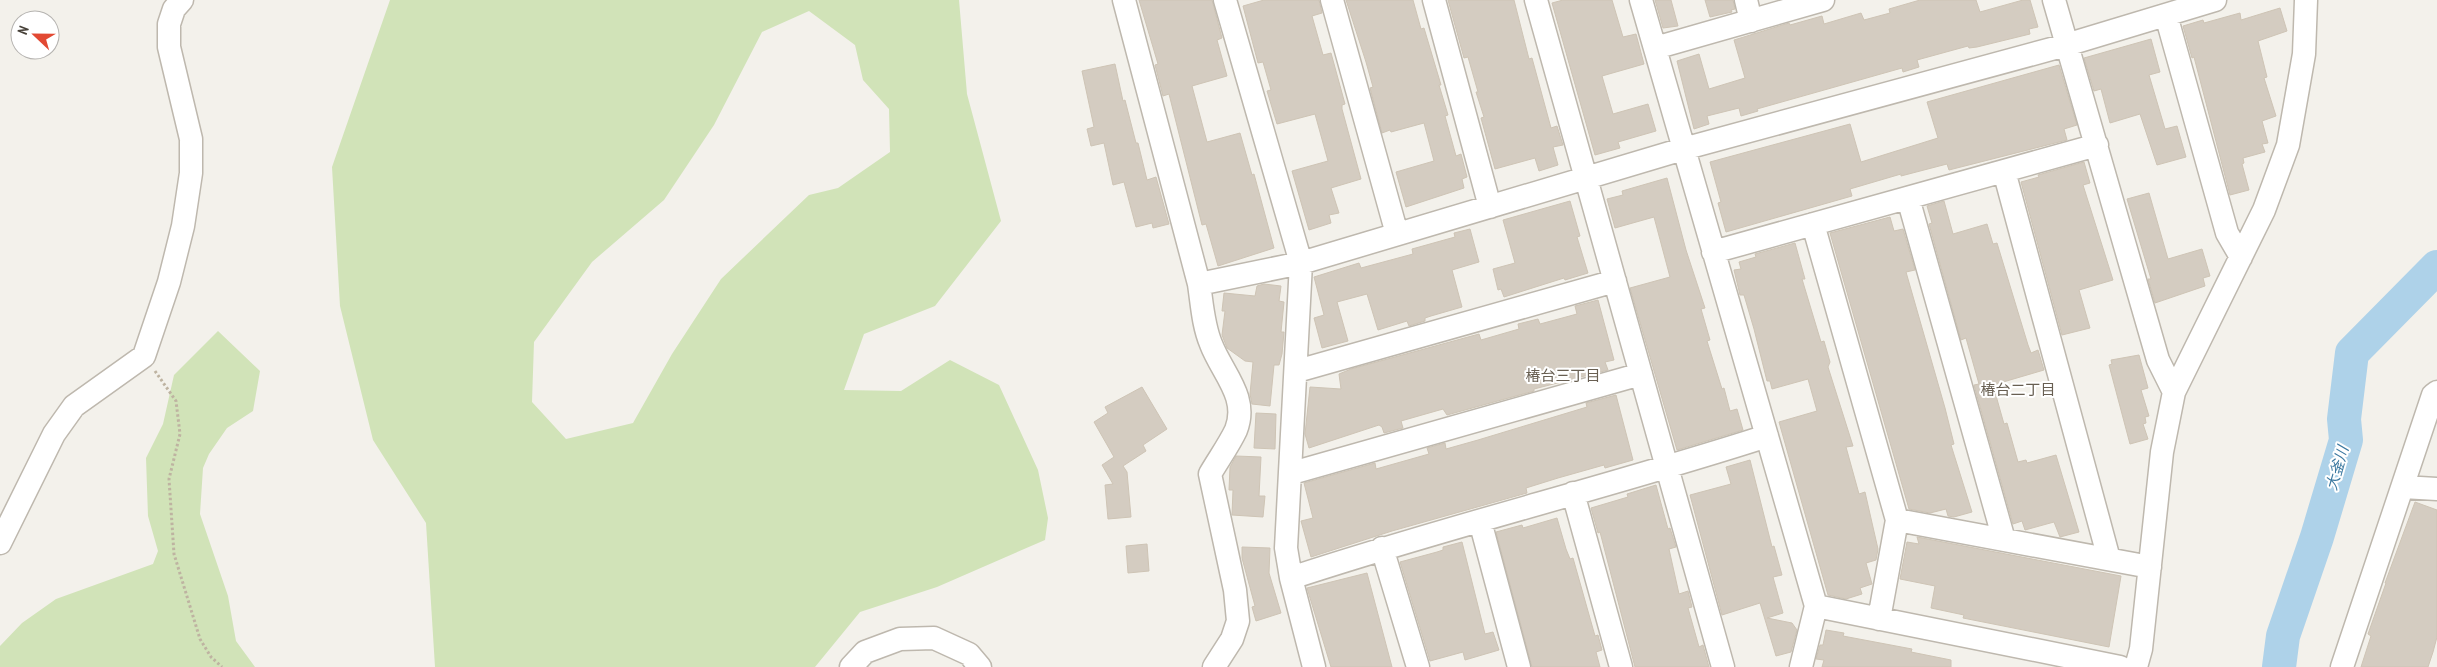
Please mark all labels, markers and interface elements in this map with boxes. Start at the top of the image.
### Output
north arrow [10,10,60,60]
text: N [13,23,33,37]
district label: 椿台三丁目 [1525,366,1601,385]
district label: 椿台二丁目 [1980,380,2056,399]
water label: 大釜川 [2322,442,2353,492]

